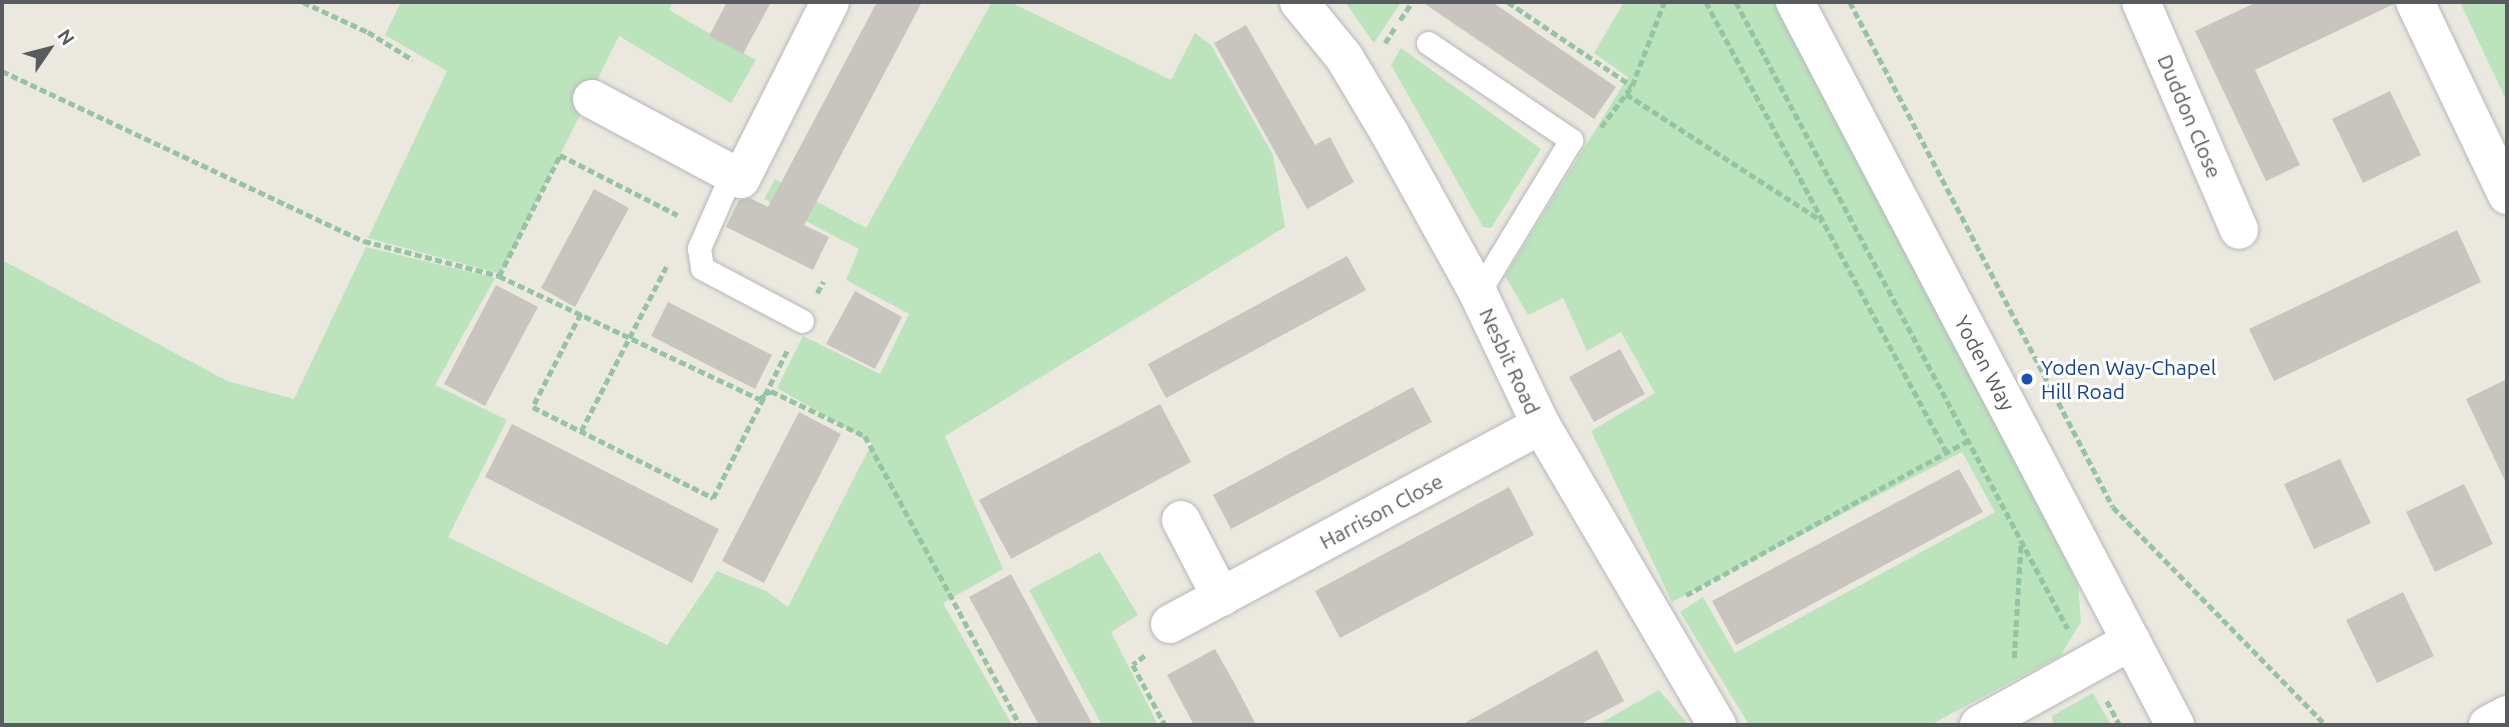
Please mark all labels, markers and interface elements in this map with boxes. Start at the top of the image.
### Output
north arrow [14,14,84,84]
text: N [53,25,79,49]
street label: Duddon Close [2153,50,2227,182]
street label: Nesbit Road [1474,304,1546,418]
street label: Yoden Way [1949,311,2021,415]
place label: Yoden Way-Chapel Hill Road [2041,354,2216,404]
marker: Yoden Way-Chapel Hill Road [2019,371,2035,387]
street label: Harrison Close [1315,468,1447,554]

